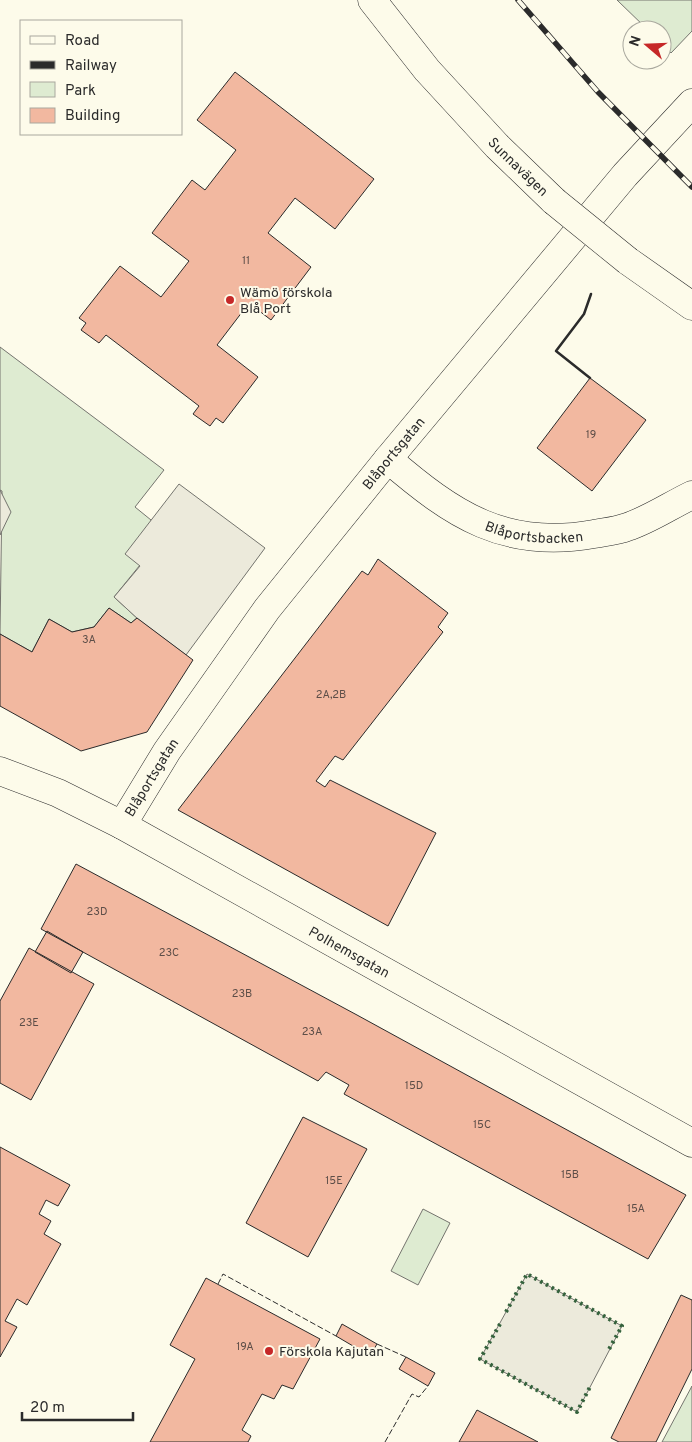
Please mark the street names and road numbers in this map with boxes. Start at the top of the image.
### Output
street label: Sunnavägen [484,135,551,201]
street label: Blåportsgatan [360,414,429,494]
street label: Blåportsbacken [482,519,584,548]
street label: Blåportsgatan [122,736,183,820]
street label: Polhemsgatan [305,924,392,983]

